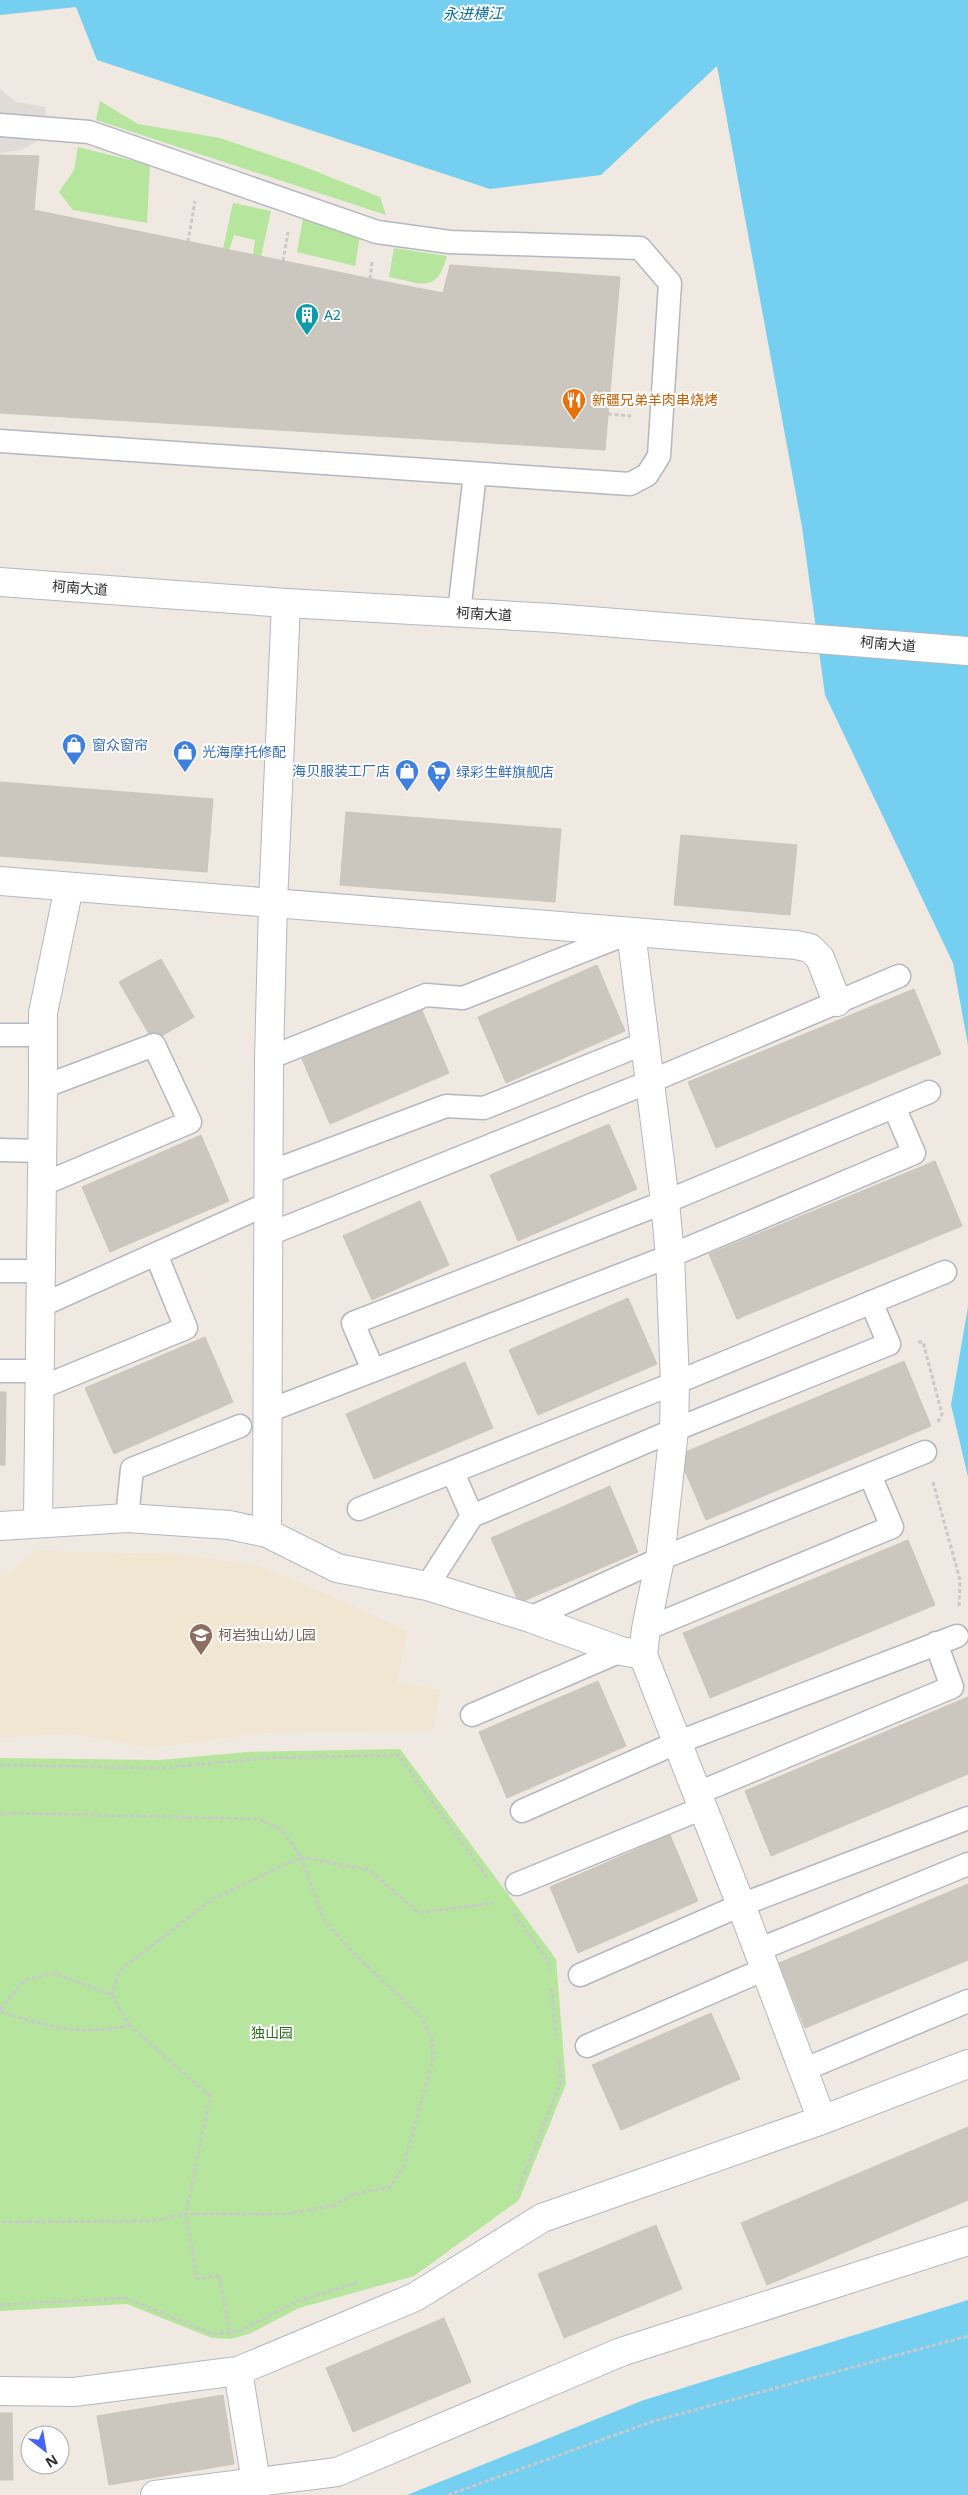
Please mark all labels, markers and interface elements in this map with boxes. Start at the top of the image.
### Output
water label: 永进横江 [443,2,505,24]
building icon: A2 [294,302,320,336]
place label: A2 [324,305,341,324]
restaurant icon: 新疆兄弟羊肉串烧烤 [561,387,587,421]
place label: 新疆兄弟羊肉串烧烤 [592,390,718,409]
street label: 柯南大道 [51,576,109,599]
street label: 柯南大道 [456,603,512,624]
street label: 柯南大道 [859,632,917,655]
shop icon: 窗众窗帘 [61,732,87,766]
place label: 窗众窗帘 [92,735,148,754]
shop icon: 光海摩托修配 [172,739,198,773]
place label: 光海摩托修配 [202,742,286,761]
shop icon: 海贝服装工厂店 [394,758,420,792]
supermarket icon: 绿彩生鲜旗舰店 [426,759,452,793]
place label: 海贝服装工厂店 [292,761,390,780]
place label: 绿彩生鲜旗舰店 [456,762,554,781]
school or university icon: 柯岩独山幼儿园 [188,1622,214,1656]
place label: 柯岩独山幼儿园 [218,1625,316,1644]
park label: 独山园 [251,2023,293,2042]
north arrow [20,2425,70,2475]
text: N [42,2450,62,2473]

